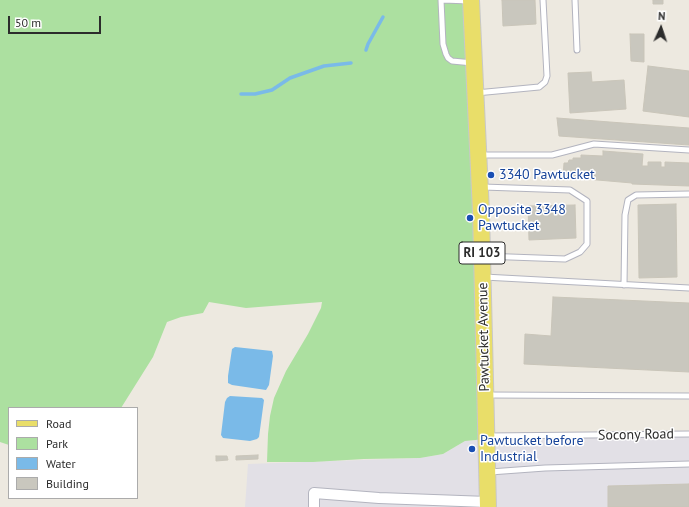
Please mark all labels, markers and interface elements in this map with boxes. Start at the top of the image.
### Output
scale bar [10,8,103,34]
north arrow [641,8,681,48]
text: N [658,9,666,23]
text: 50 m [15,15,41,30]
place label: 3340 Pawtucket [499,167,595,183]
marker: 3340 Pawtucket [486,170,496,180]
place label: Opposite 3348 Pawtucket [478,202,566,234]
marker: Opposite 3348 Pawtucket [465,213,475,223]
road number: RI 103 [459,242,505,264]
street label: Pawtucket Avenue [475,282,493,392]
legend [8,407,138,499]
text: Road [46,416,71,431]
street label: Socony Road [598,426,674,444]
place label: Pawtucket before Industrial [480,433,584,466]
text: Park [46,436,68,451]
marker: Pawtucket before Industrial [467,444,477,454]
text: Water [46,456,76,471]
text: Building [46,476,89,491]

